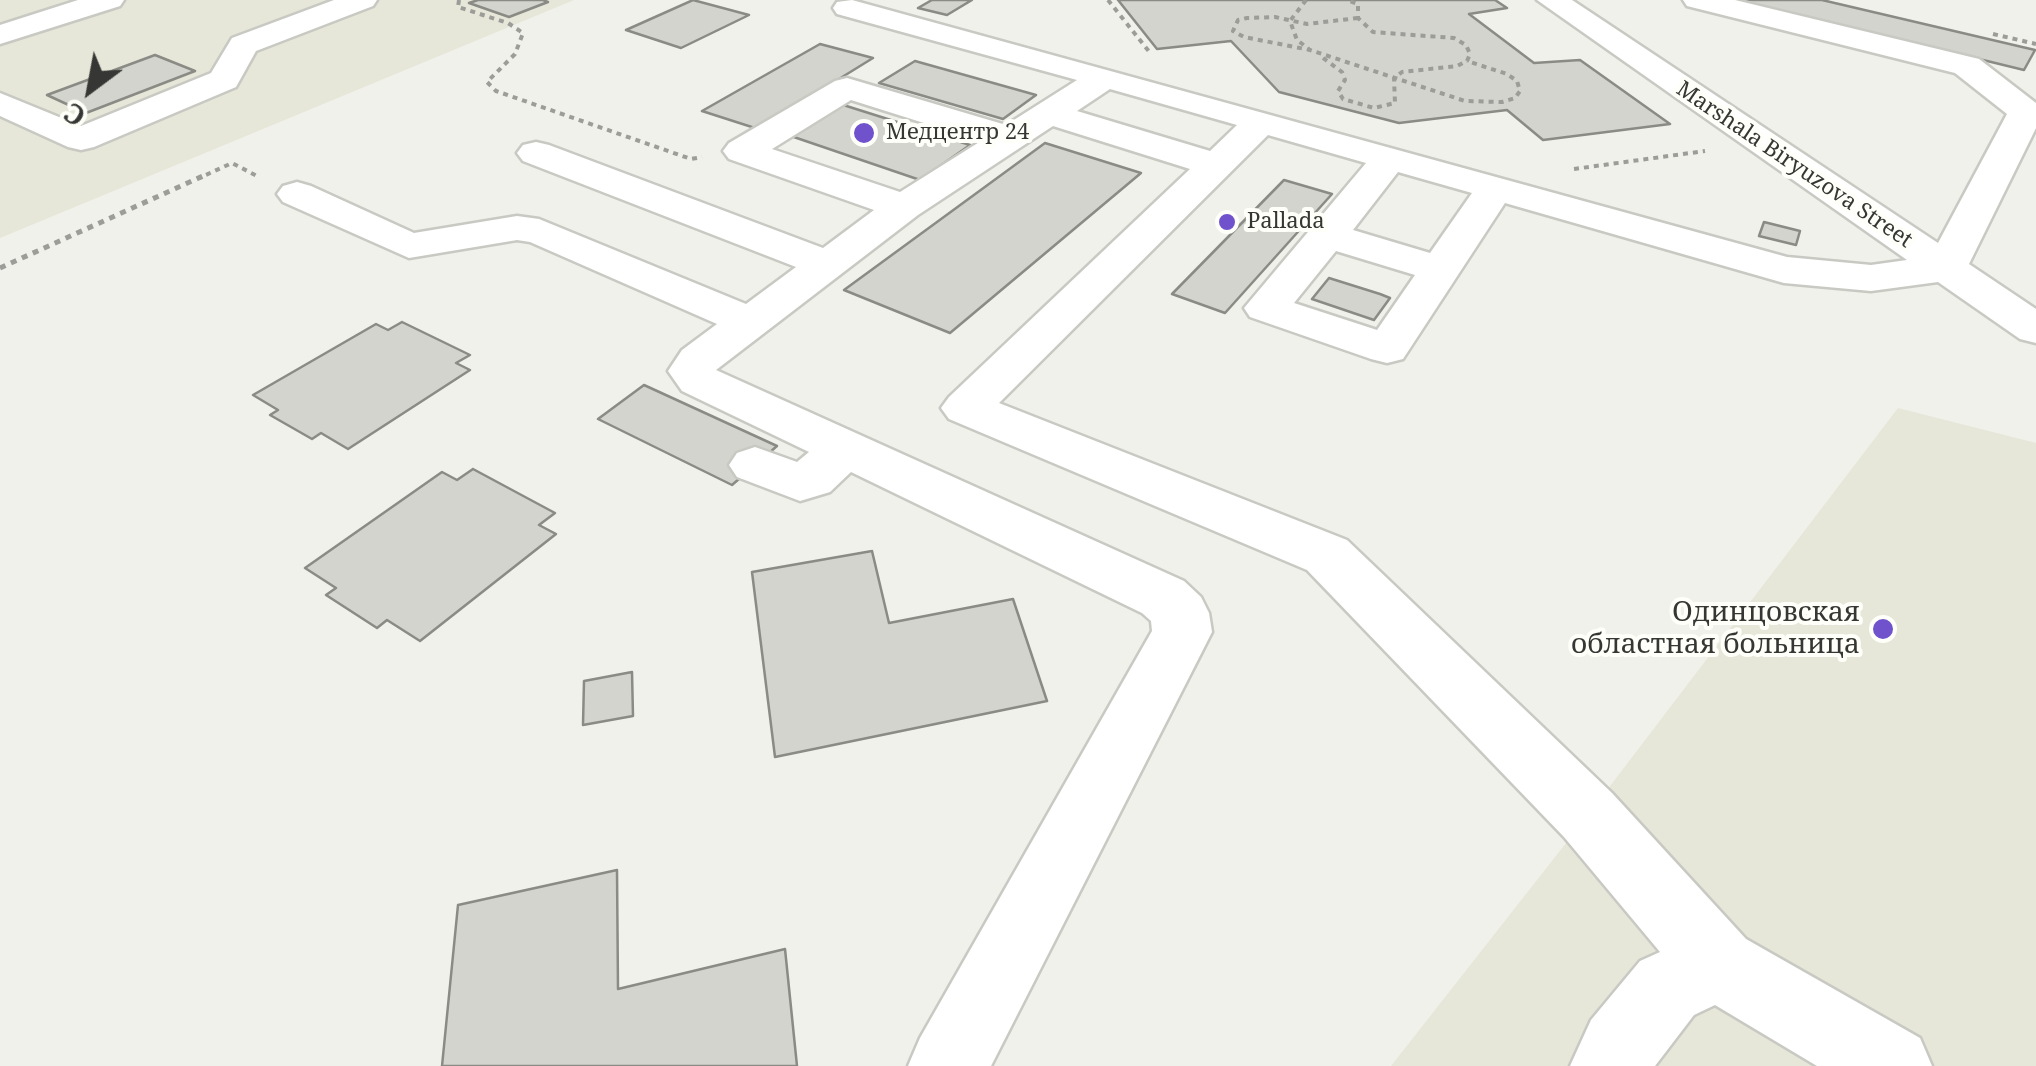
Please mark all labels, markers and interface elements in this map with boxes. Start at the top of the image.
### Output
north arrow [40,40,140,140]
street label: Marshala Biryuzova Street [1671,76,1917,254]
text: С [56,94,92,136]
marker: Медцентр 24 [851,120,877,146]
place label: Медцентр 24 [886,120,1029,146]
place label: Pallada [1247,209,1325,235]
marker: Pallada [1216,211,1238,233]
place label: Одинцовская областная больница [1571,596,1860,662]
marker: Одинцовская областная больница [1870,616,1896,642]

